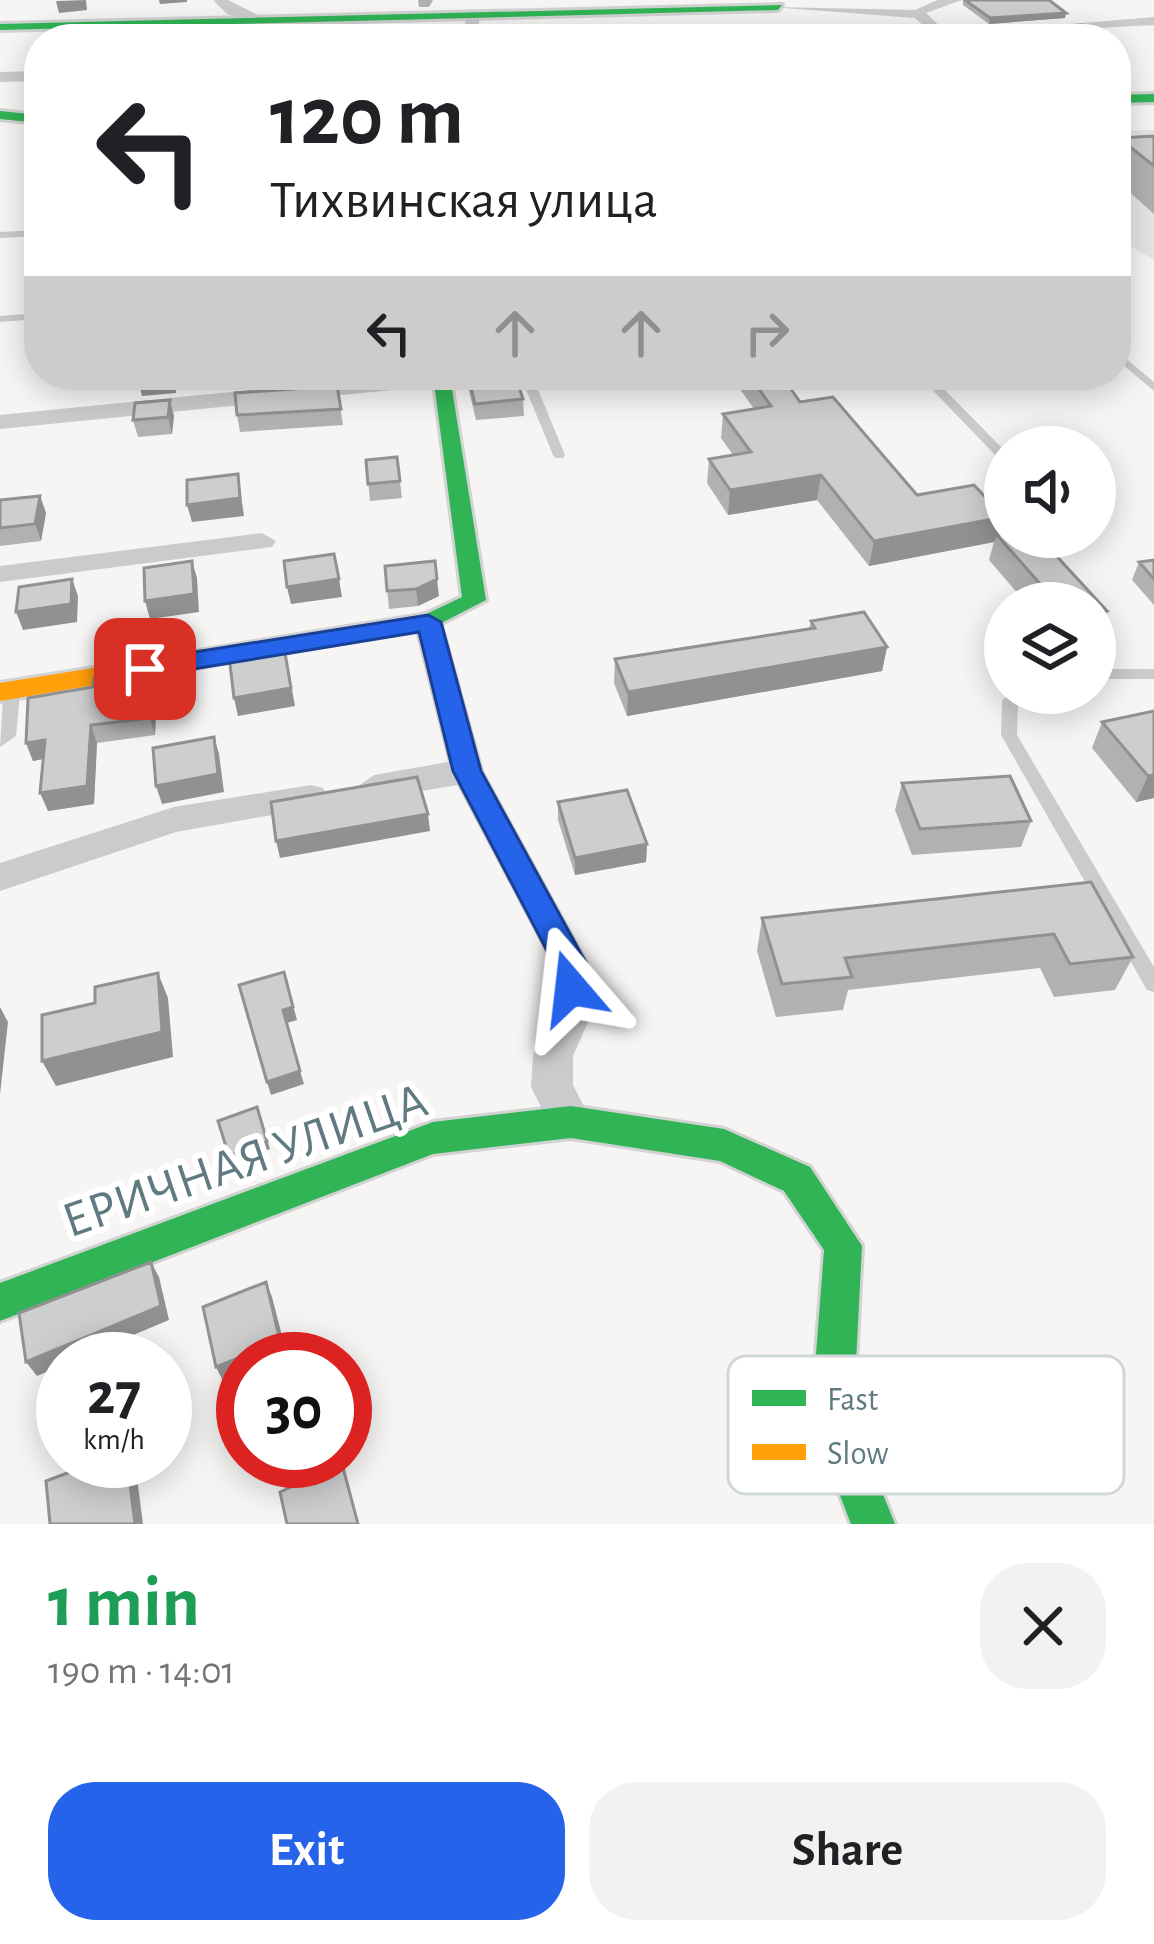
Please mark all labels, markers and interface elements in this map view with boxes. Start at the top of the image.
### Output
icon: left [72,72,228,228]
text: 120 m [270,76,464,160]
text: Тихвинская улица [270,174,658,228]
icon: left [356,300,422,366]
icon: ahead [482,300,548,366]
icon: ahead [608,300,674,366]
icon: right [734,300,800,366]
map controls [984,426,1116,714]
button: sound [984,426,1116,558]
button: layers [984,582,1116,714]
pin [94,618,196,720]
icon: arrive [112,636,178,702]
position arrow [508,925,634,1051]
street label: ЕРИЧНАЯ УЛИЦА [56,1075,434,1247]
speed limit sign: 30 [216,1332,372,1488]
legend [728,1356,1124,1494]
text: 27 [87,1365,141,1425]
text: Fast [827,1384,879,1417]
text: km/h [83,1425,145,1455]
text: Slow [827,1438,888,1471]
button: close [980,1563,1106,1689]
text: 1 min [48,1567,200,1639]
text: 190 m · 14:01 [48,1652,235,1691]
button: Exit [48,1782,565,1920]
button: Share [589,1782,1106,1920]

